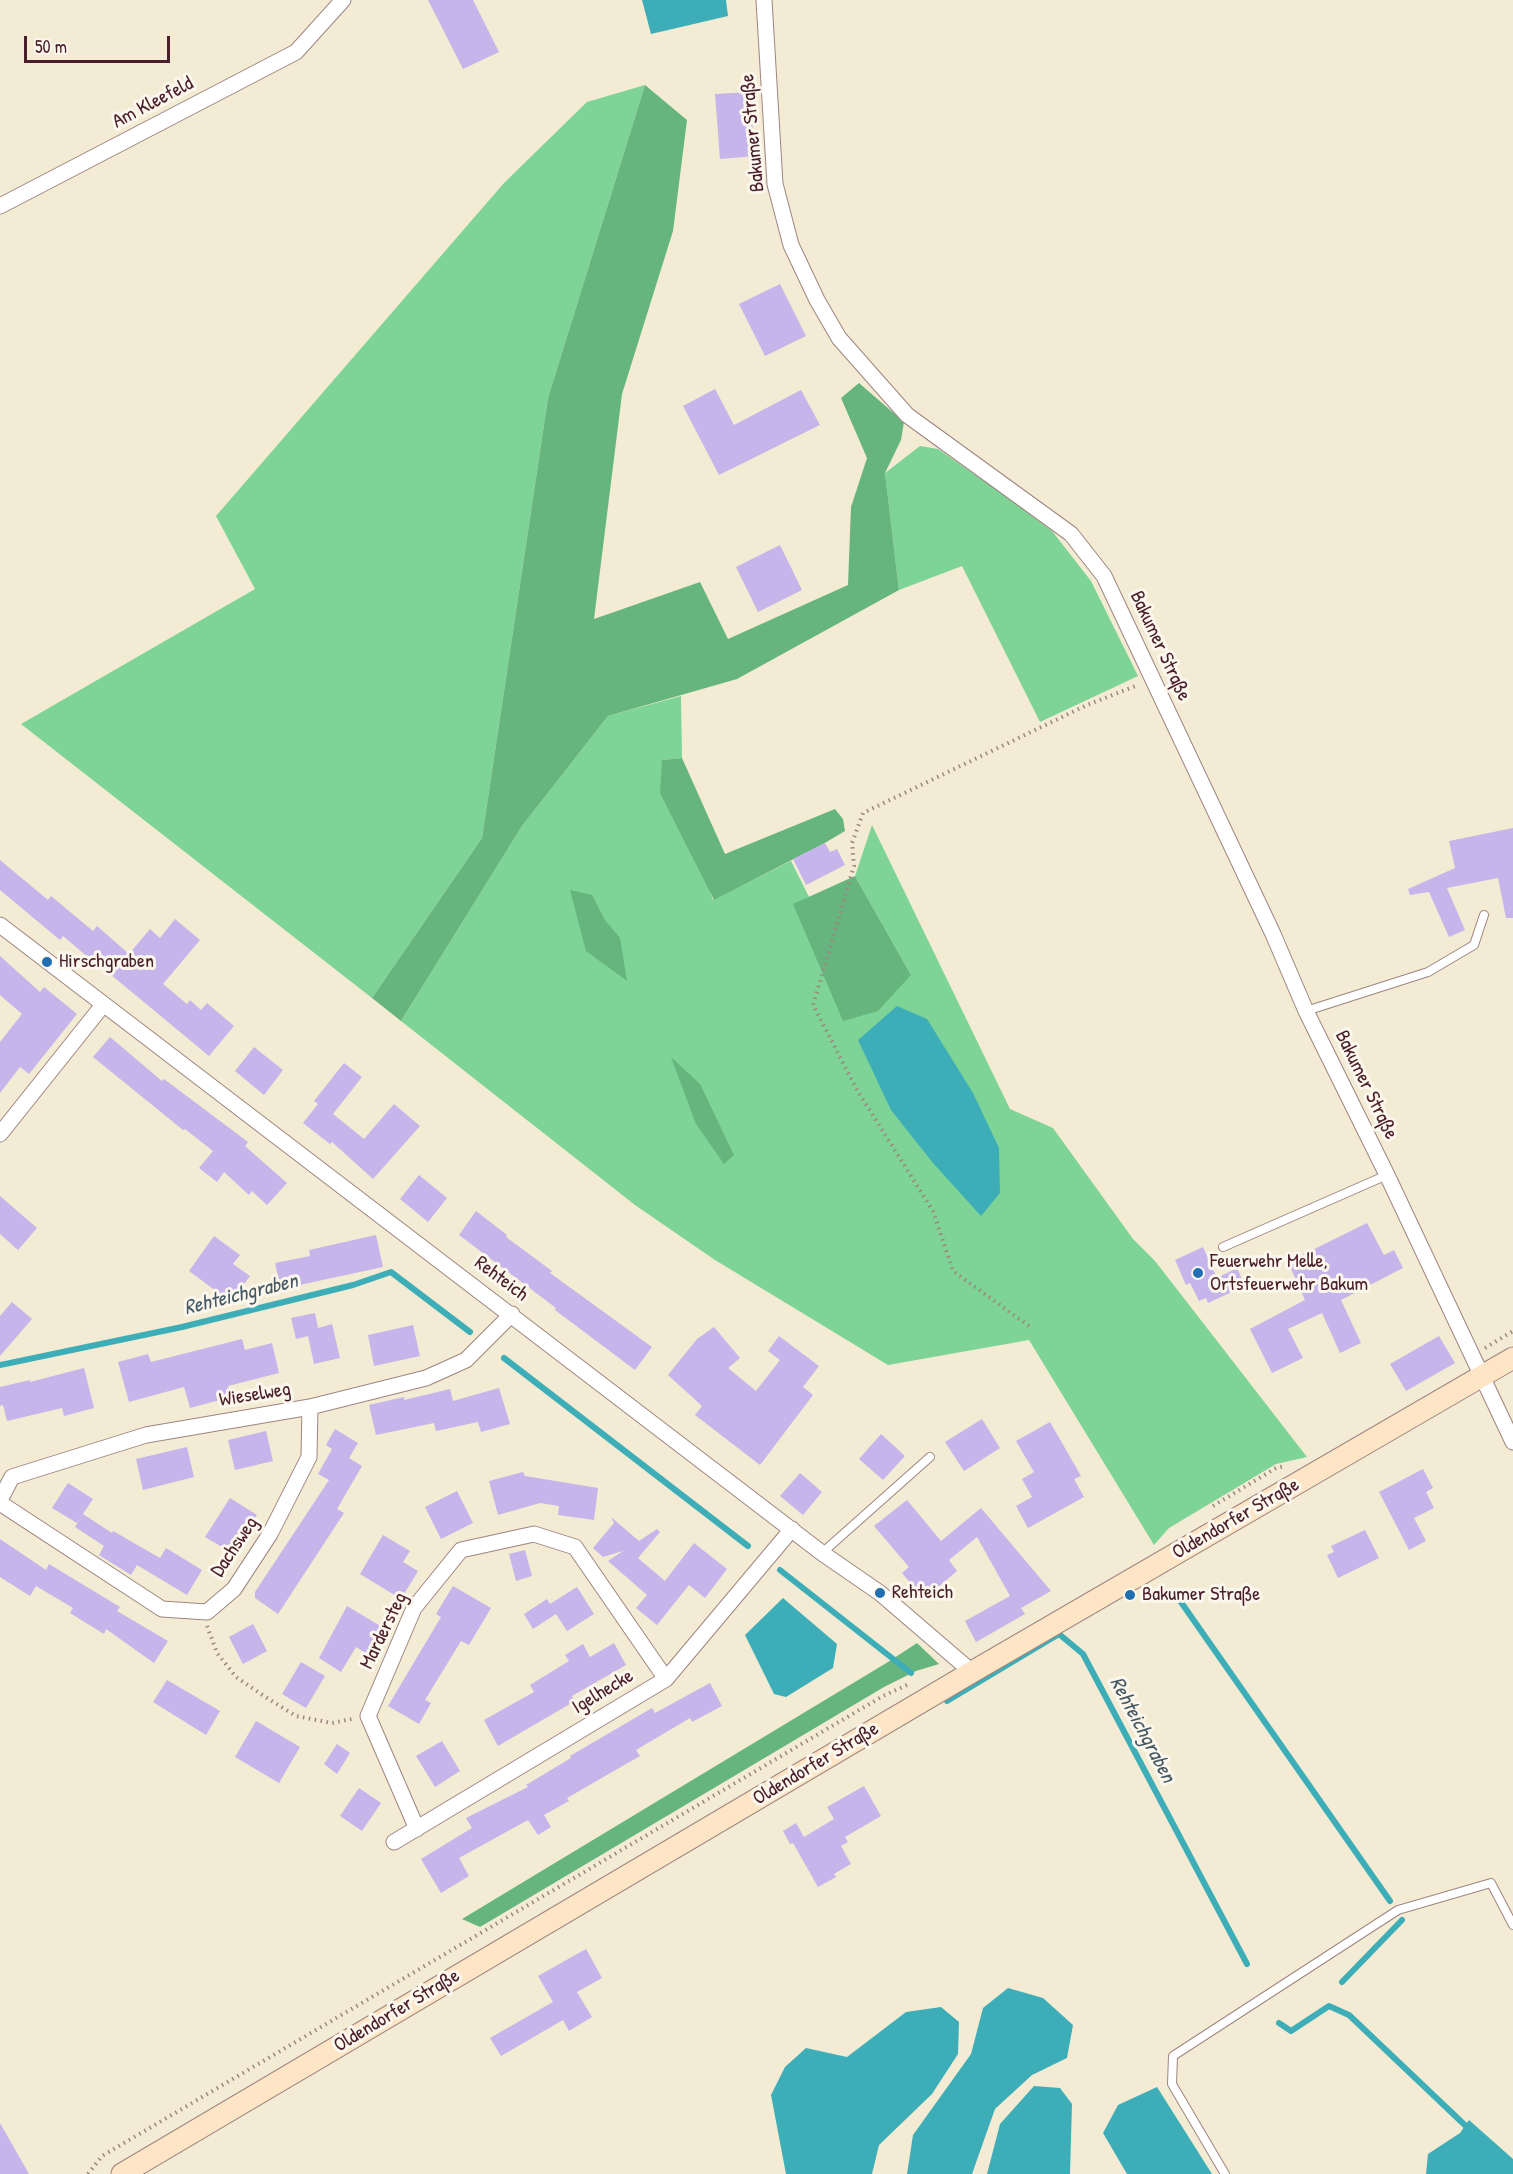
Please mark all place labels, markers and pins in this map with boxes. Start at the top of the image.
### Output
place label: Hirschgraben [59,950,154,974]
marker: Hirschgraben [40,955,54,969]
place label: Feuerwehr Melle, Ortsfeuerwehr Bakum [1210,1250,1368,1297]
marker: Feuerwehr Melle, Ortsfeuerwehr Bakum [1191,1266,1205,1280]
place label: Rehteich [892,1581,953,1605]
place label: Bakumer Straße [1142,1583,1260,1607]
marker: Rehteich [873,1586,887,1600]
marker: Bakumer Straße [1123,1588,1137,1602]

